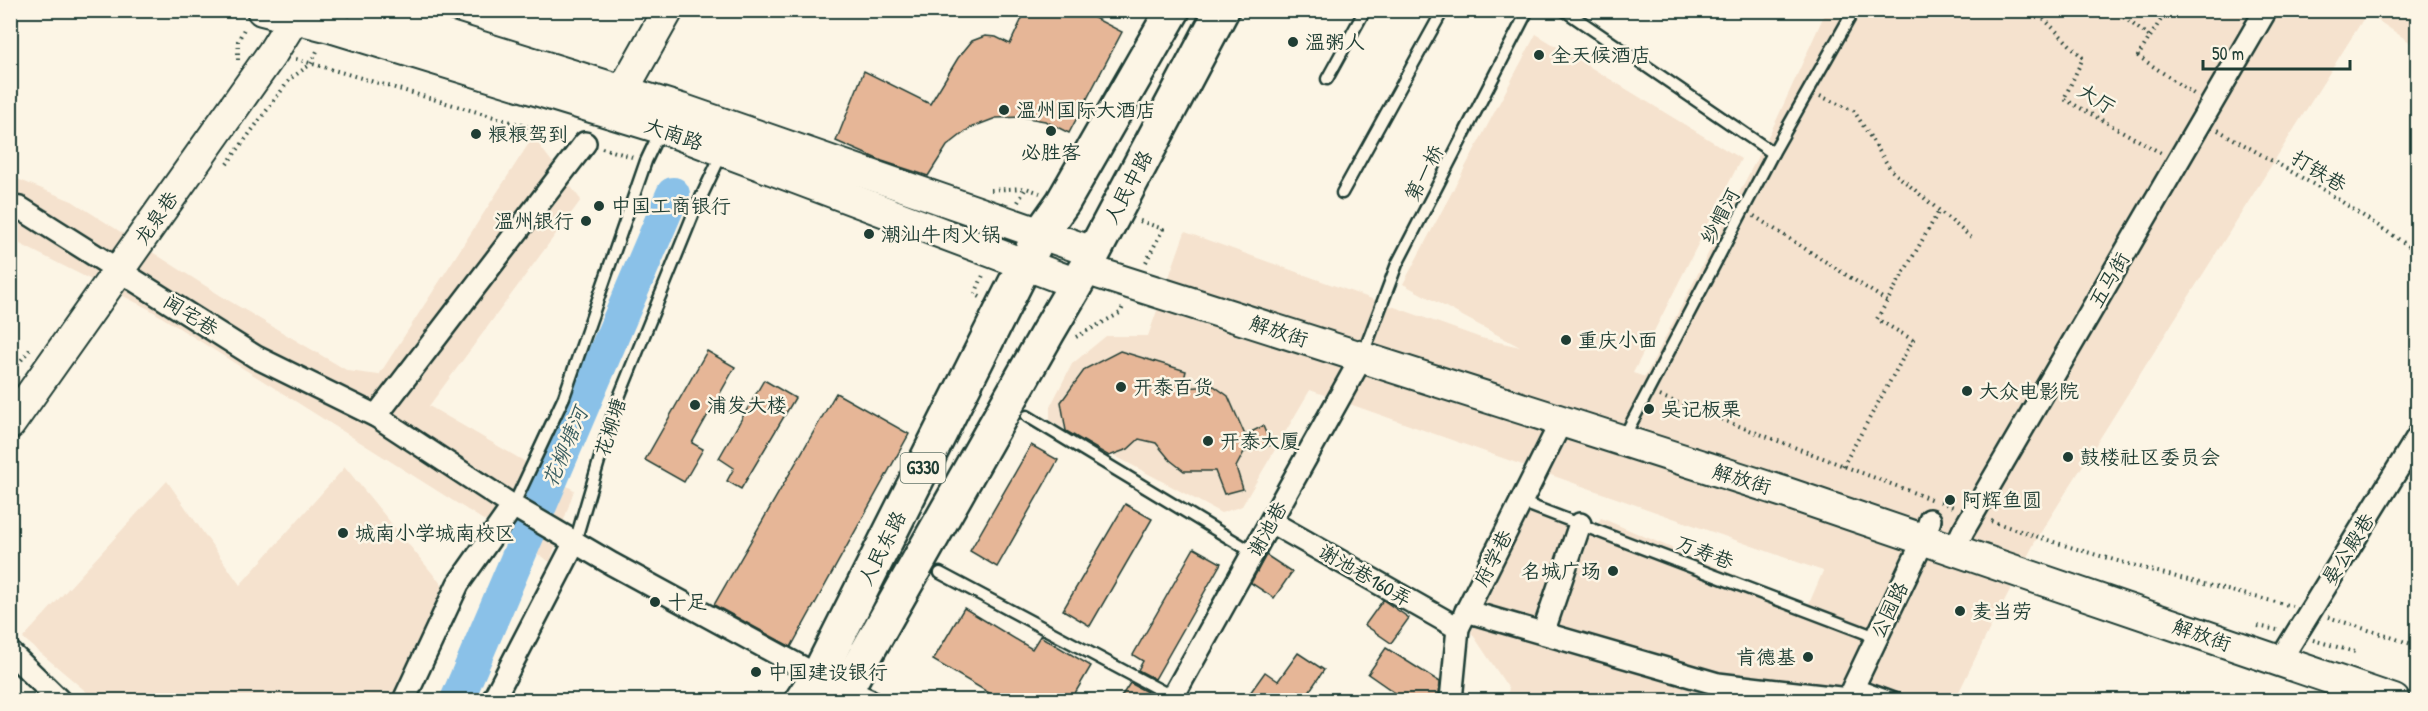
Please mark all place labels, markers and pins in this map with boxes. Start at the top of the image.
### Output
place label: 温粥人 [1305,28,1365,55]
marker: 温粥人 [1286,35,1300,49]
place label: 全天候酒店 [1551,41,1651,68]
marker: 全天候酒店 [1532,48,1546,62]
place label: 温州国际大酒店 [1016,96,1156,123]
marker: 温州国际大酒店 [997,103,1011,117]
place label: 粮粮驾到 [488,120,568,147]
marker: 必胜客 [1044,124,1058,138]
marker: 粮粮驾到 [469,127,483,141]
place label: 必胜客 [1021,138,1081,165]
place label: 中国工商银行 [611,192,731,219]
marker: 中国工商银行 [592,199,606,213]
place label: 温州银行 [494,207,574,234]
marker: 温州银行 [579,214,593,228]
place label: 潮汕牛肉火锅 [881,220,1001,247]
marker: 潮汕牛肉火锅 [862,227,876,241]
place label: 重庆小面 [1578,326,1658,353]
marker: 重庆小面 [1559,333,1573,347]
place label: 开泰百货 [1133,373,1213,400]
place label: 大众电影院 [1979,377,2079,404]
marker: 开泰百货 [1114,380,1128,394]
marker: 大众电影院 [1960,384,1974,398]
place label: 浦发大楼 [707,391,787,418]
place label: 吴记板栗 [1661,395,1741,422]
marker: 浦发大楼 [688,398,702,412]
marker: 吴记板栗 [1642,402,1656,416]
place label: 开泰大厦 [1220,427,1300,454]
marker: 开泰大厦 [1201,434,1215,448]
place label: 鼓楼社区委员会 [2080,443,2220,470]
marker: 鼓楼社区委员会 [2061,450,2075,464]
place label: 阿辉鱼圆 [1962,486,2042,513]
marker: 阿辉鱼圆 [1943,493,1957,507]
place label: 城南小学城南校区 [355,519,515,546]
marker: 城南小学城南校区 [336,526,350,540]
place label: 名城广场 [1521,557,1601,584]
marker: 名城广场 [1606,564,1620,578]
place label: 十足 [667,588,707,615]
marker: 十足 [648,595,662,609]
place label: 麦当劳 [1972,597,2032,624]
marker: 麦当劳 [1953,604,1967,618]
place label: 肯德基 [1736,643,1796,670]
marker: 肯德基 [1801,650,1815,664]
place label: 中国建设银行 [768,658,888,685]
marker: 中国建设银行 [749,665,763,679]

